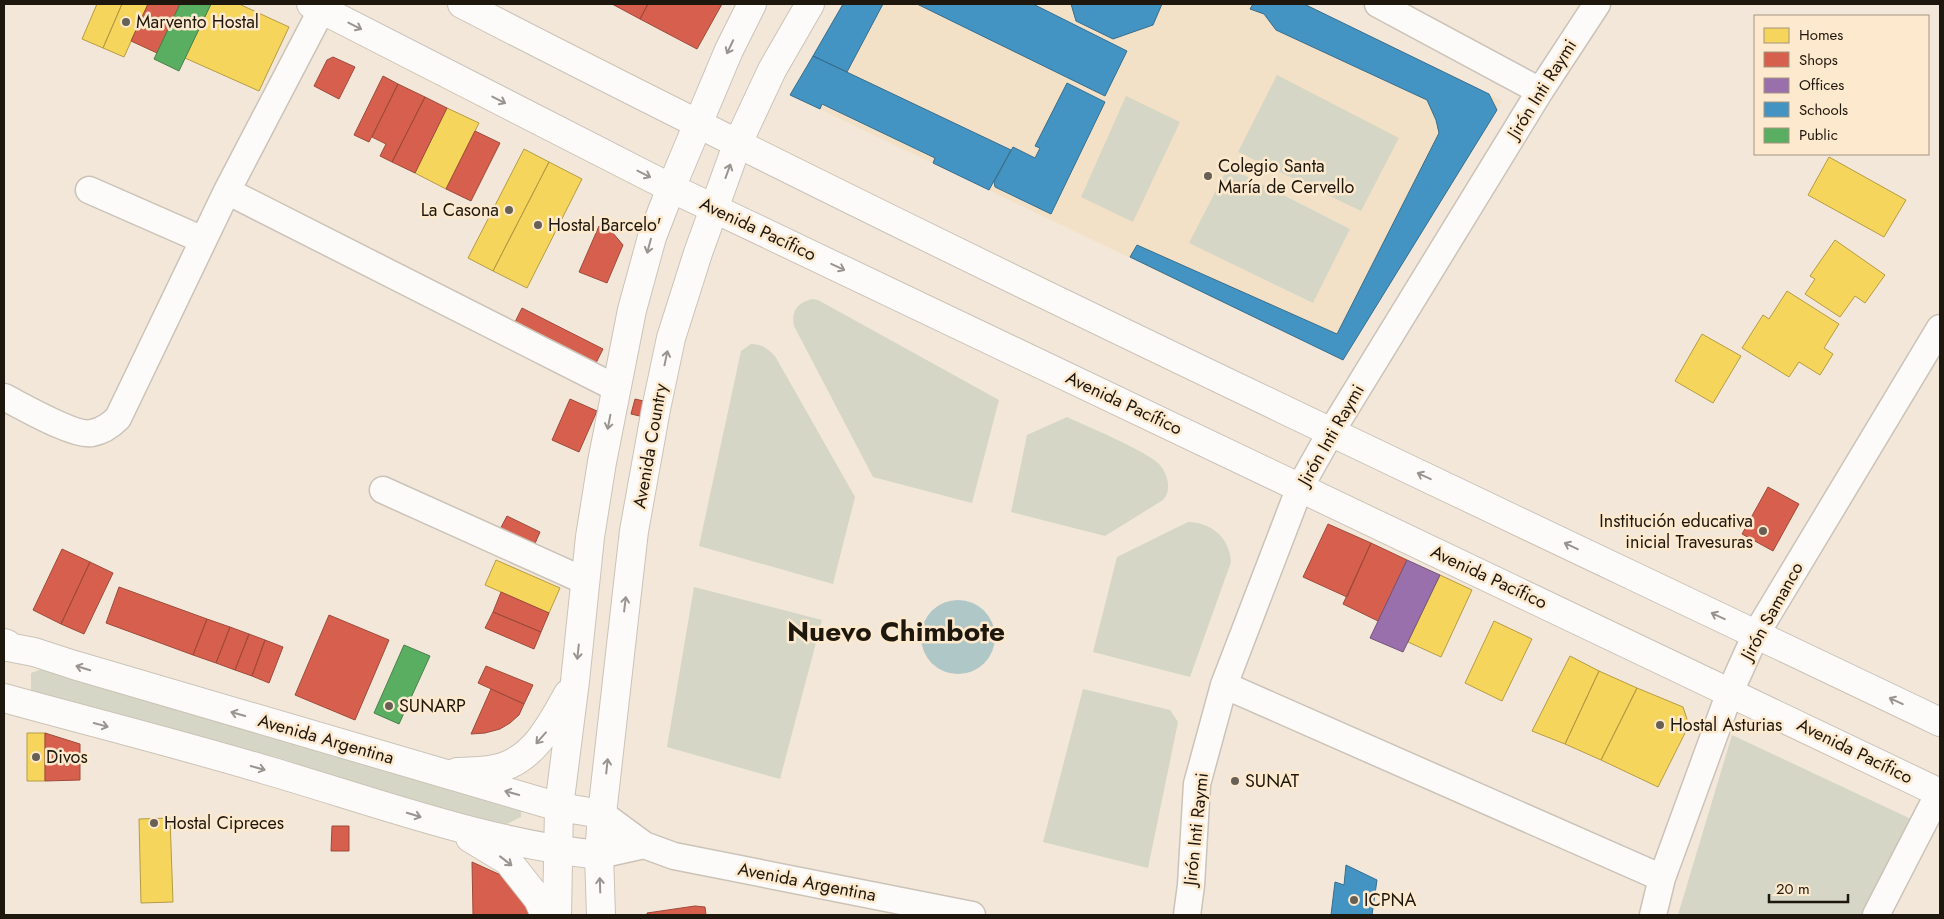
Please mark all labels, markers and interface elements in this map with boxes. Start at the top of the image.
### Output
place label: Marvento Hostal [136,9,259,35]
legend [1754,15,1929,155]
marker: Marvento Hostal [120,16,132,28]
one-way arrow [347,21,362,31]
text: Homes [1799,24,1843,46]
street label: Jirón Inti Raymi [1500,34,1583,146]
one-way arrow [725,40,735,55]
text: Shops [1799,49,1838,71]
text: Offices [1799,74,1844,96]
one-way arrow [491,96,506,105]
text: Schools [1799,99,1848,121]
text: Public [1799,124,1838,146]
place label: Colegio Santa María de Cervello [1218,153,1355,200]
one-way arrow [724,163,733,179]
one-way arrow [636,170,651,179]
marker: Colegio Santa María de Cervello [1202,170,1214,182]
street label: Avenida Pacífico [695,191,821,267]
place label: La Casona [421,197,499,223]
marker: La Casona [503,204,515,216]
place label: Hostal Barcelo' [548,212,662,238]
marker: Hostal Barcelo' [532,219,544,231]
one-way arrow [644,238,653,254]
one-way arrow [830,262,845,272]
one-way arrow [662,350,672,366]
street label: Avenida Pacífico [1061,365,1187,441]
street label: Jirón Inti Raymi [1290,380,1371,492]
street label: Avenida Country [626,381,674,510]
one-way arrow [604,413,614,429]
one-way arrow [1417,471,1432,481]
place label: Institución educativa inicial Travesuras [1599,508,1753,555]
marker: Institución educativa inicial Travesuras [1757,525,1769,537]
street label: Avenida Pacífico [1426,539,1552,615]
one-way arrow [1564,541,1579,550]
street label: Jirón Samanco [1733,557,1810,667]
one-way arrow [620,597,630,613]
district label: Nuevo Chimbote [787,611,1005,652]
one-way arrow [1711,611,1726,620]
one-way arrow [573,644,583,660]
one-way arrow [75,662,91,672]
place label: SUNARP [399,693,466,719]
one-way arrow [1889,695,1904,705]
marker: SUNARP [383,700,395,712]
street label: Avenida Argentina [255,707,397,771]
one-way arrow [231,709,247,719]
place label: Hostal Asturias [1670,712,1782,738]
street label: Avenida Pacífico [1793,712,1917,790]
marker: Hostal Asturias [1654,719,1666,731]
one-way arrow [93,720,109,730]
one-way arrow [536,731,547,744]
place label: Divos [46,744,88,770]
marker: Divos [30,751,42,763]
one-way arrow [602,758,612,774]
one-way arrow [250,763,266,773]
place label: SUNAT [1245,768,1300,794]
street label: Jirón Inti Raymi [1177,771,1215,889]
marker: SUNAT [1229,775,1241,787]
one-way arrow [505,788,521,798]
place label: Hostal Cipreces [164,810,284,836]
one-way arrow [405,810,421,820]
marker: Hostal Cipreces [148,817,160,829]
one-way arrow [499,856,512,867]
street label: Avenida Argentina [736,856,878,908]
scale bar [1769,872,1848,904]
one-way arrow [595,877,605,894]
text: 20 m [1776,878,1810,900]
place label: ICPNA [1364,887,1417,913]
marker: ICPNA [1348,894,1360,906]

